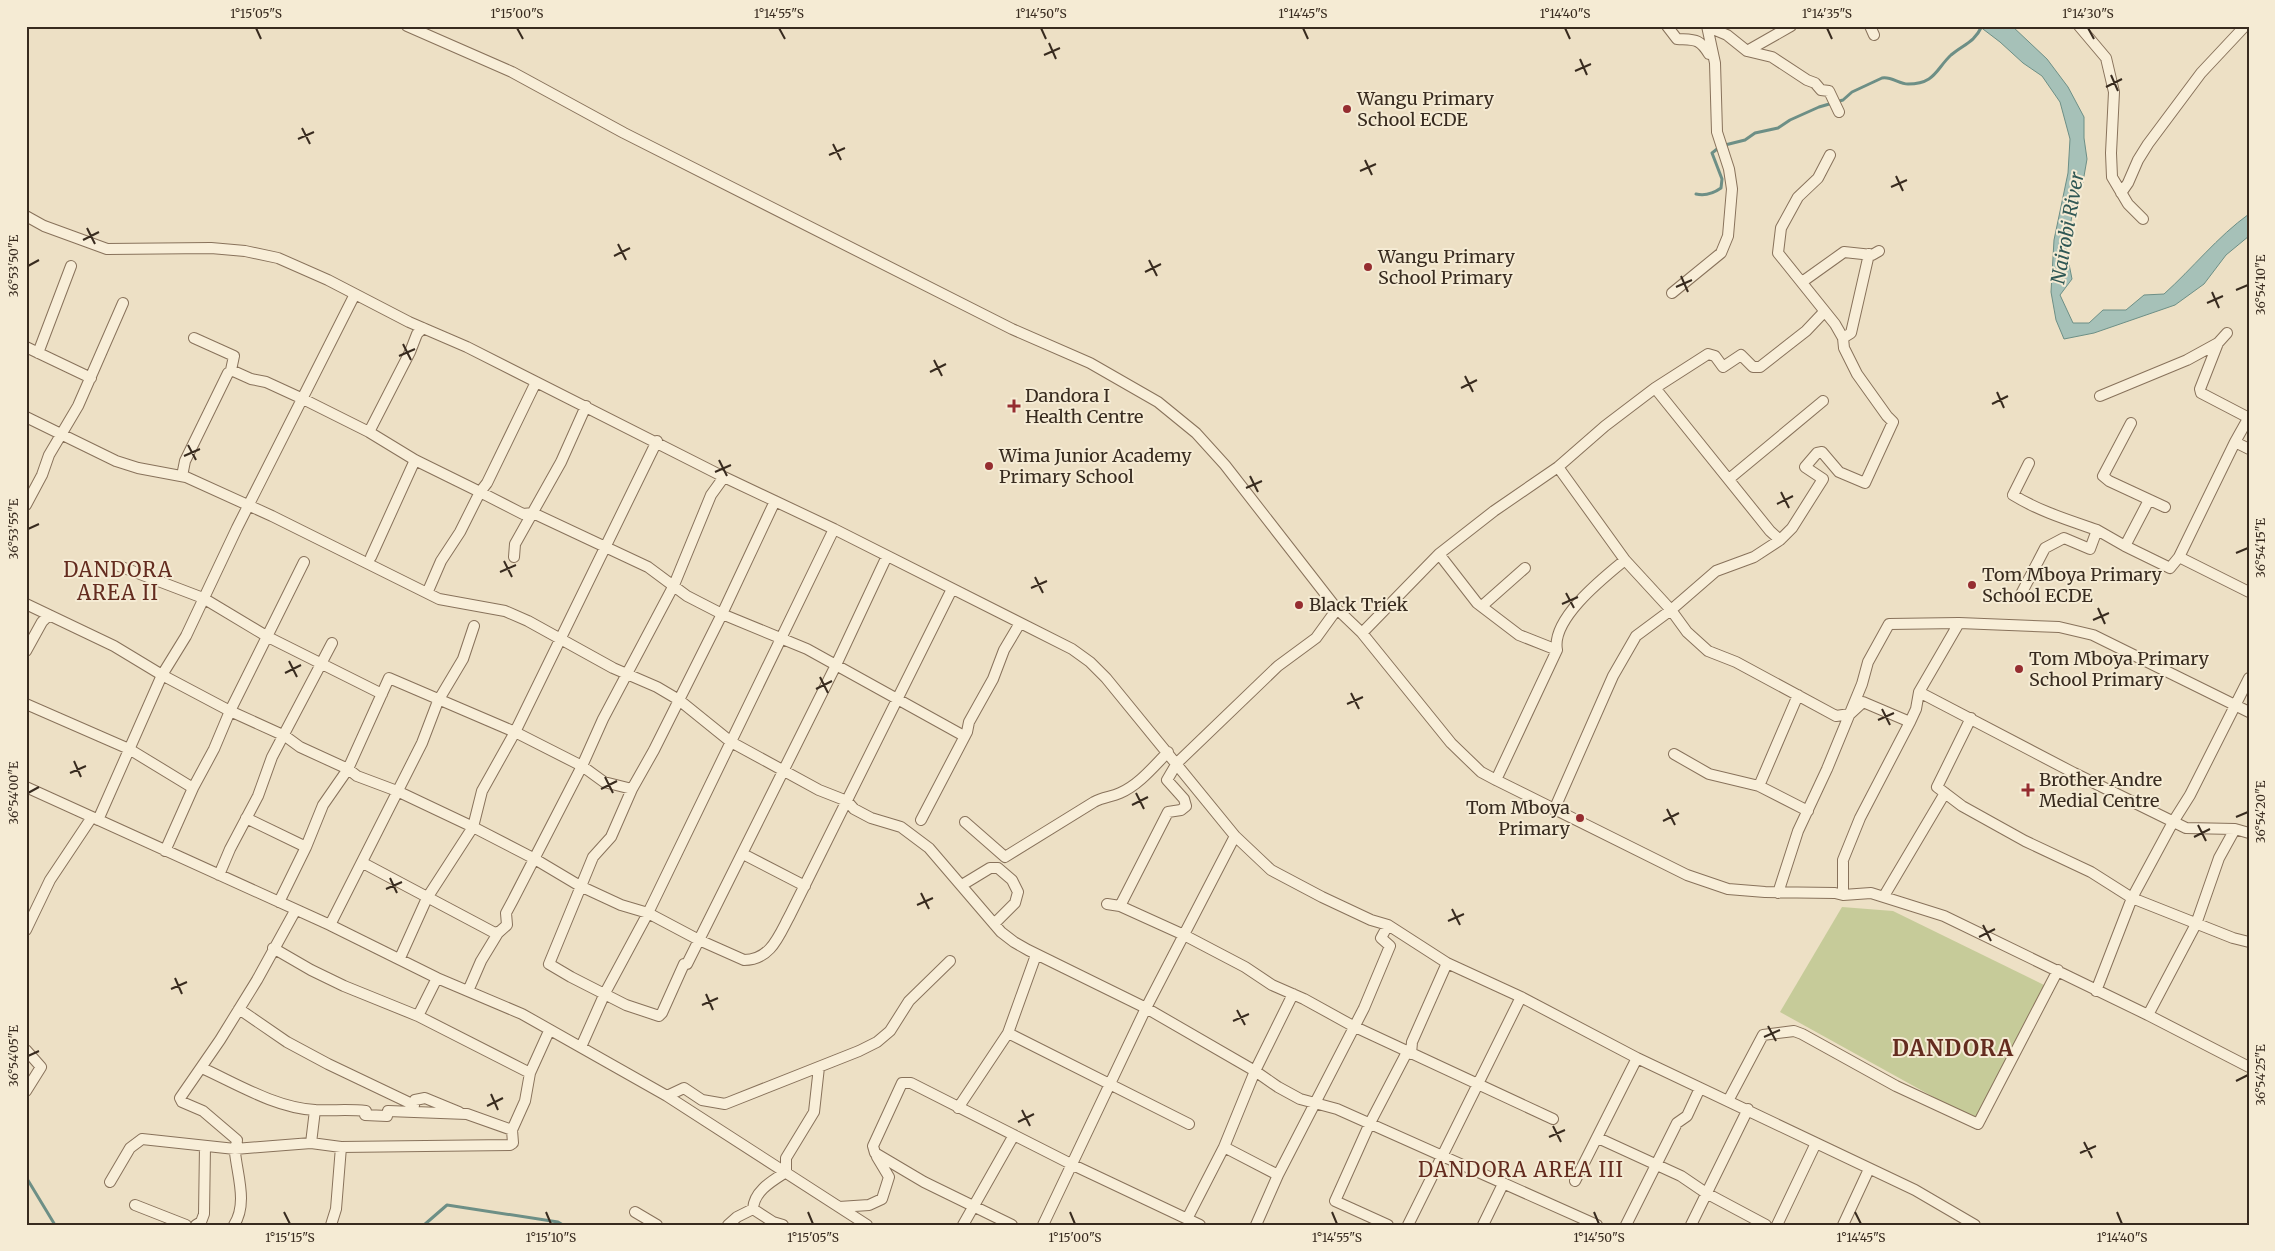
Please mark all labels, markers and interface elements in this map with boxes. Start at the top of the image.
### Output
text: 1°15'05"S [230,6,282,21]
text: 1°15'00"S [491,6,543,21]
text: 1°14'55"S [754,6,804,21]
text: 1°14'50"S [1015,6,1067,21]
text: 1°14'45"S [1279,6,1327,21]
text: 1°14'40"S [1540,6,1590,21]
text: 1°14'35"S [1802,6,1852,21]
text: 1°14'30"S [2062,6,2114,21]
place label: Wangu Primary School ECDE [1356,87,1495,131]
marker: Wangu Primary School ECDE [1341,103,1353,115]
water label: Nairobi River [2045,170,2089,286]
text: 36°53'50"E [6,234,21,297]
place label: Wangu Primary School Primary [1377,245,1516,289]
text: 36°54'10"E [2253,254,2268,315]
marker: Wangu Primary School Primary [1362,261,1374,273]
place label: Dandora I Health Centre [1025,384,1143,428]
marker: Dandora I Health Centre [1007,399,1021,413]
place label: Wima Junior Academy Primary School [998,444,1192,488]
marker: Wima Junior Academy Primary School [983,460,995,472]
text: 36°53'55"E [6,498,21,559]
text: 36°54'15"E [2253,518,2268,578]
district label: DANDORA AREA II [63,557,173,605]
place label: Tom Mboya Primary School ECDE [1982,563,2163,607]
marker: Tom Mboya Primary School ECDE [1966,579,1978,591]
place label: Black Triek [1309,593,1408,616]
marker: Black Triek [1293,599,1305,611]
place label: Tom Mboya Primary School Primary [2029,647,2210,691]
marker: Tom Mboya Primary School Primary [2013,663,2025,675]
text: 36°54'00"E [6,761,21,825]
place label: Brother Andre Medial Centre [2039,768,2162,812]
text: 36°54'20"E [2253,780,2268,843]
marker: Brother Andre Medial Centre [2021,783,2035,797]
place label: Tom Mboya Primary [1466,796,1571,840]
marker: Tom Mboya Primary [1574,812,1586,824]
text: 36°54'05"E [6,1025,21,1087]
district label: DANDORA [1892,1034,2014,1062]
text: 36°54'25"E [2253,1044,2268,1106]
district label: DANDORA AREA III [1418,1157,1624,1182]
text: 1°15'15"S [265,1230,315,1245]
text: 1°15'10"S [526,1230,576,1245]
text: 1°15'05"S [787,1230,839,1245]
text: 1°15'00"S [1049,1230,1101,1245]
text: 1°14'55"S [1312,1230,1362,1245]
text: 1°14'50"S [1573,1230,1625,1245]
text: 1°14'45"S [1837,1230,1885,1245]
text: 1°14'40"S [2097,1230,2147,1245]

